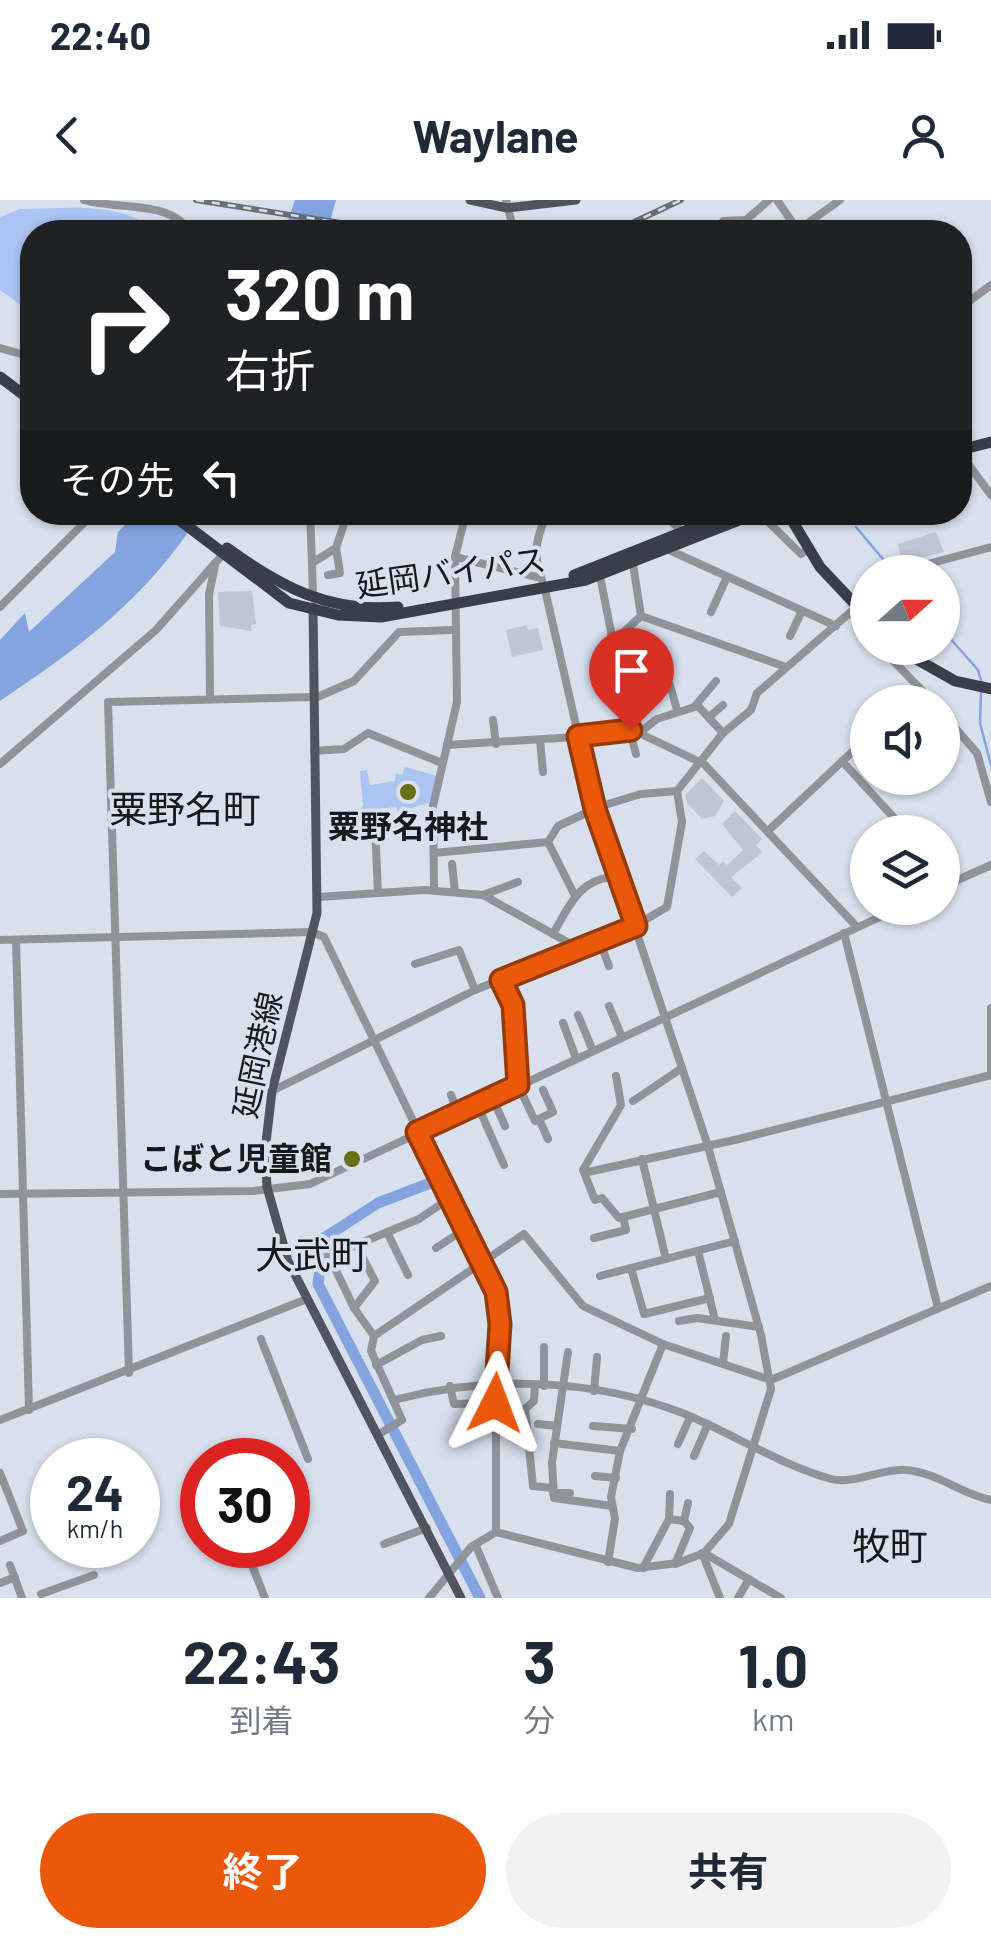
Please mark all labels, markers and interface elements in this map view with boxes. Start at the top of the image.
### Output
text: 22:40 [50,12,151,58]
icon: back [40,108,95,163]
text: Waylane [412,108,579,162]
icon: person [896,108,951,163]
text: 320 m [225,250,414,334]
icon: right [60,260,190,390]
text: 右折 [225,342,315,396]
icon: left [194,450,249,505]
text: その先 [60,456,174,502]
street label: 延岡バイパス [353,539,548,603]
north arrow [850,555,960,665]
map controls [850,555,960,925]
pin [589,628,674,731]
icon: arrive [604,643,659,698]
button: sound [850,685,960,795]
marker: 粟野名神社 [397,781,419,803]
district label: 粟野名町 [109,785,261,831]
place label: 粟野名神社 [328,806,488,844]
button: layers [850,815,960,925]
street label: 延岡港線 [224,988,288,1121]
place label: こばと児童館 [140,1138,332,1176]
marker: こばと児童館 [341,1148,363,1170]
district label: 大武町 [255,1231,369,1277]
position arrow [443,1351,547,1455]
speed limit sign: 30 [180,1438,310,1568]
text: 24 [66,1461,124,1521]
text: km/h [67,1513,123,1543]
district label: 牧町 [852,1522,928,1568]
text: 22:43 [183,1624,340,1696]
text: 3 [523,1624,556,1696]
text: 1.0 [738,1628,808,1700]
text: km [752,1699,795,1737]
text: 到着 [230,1700,294,1738]
text: 分 [523,1700,555,1738]
button: 終了 [40,1813,486,1928]
button: 共有 [506,1813,951,1928]

